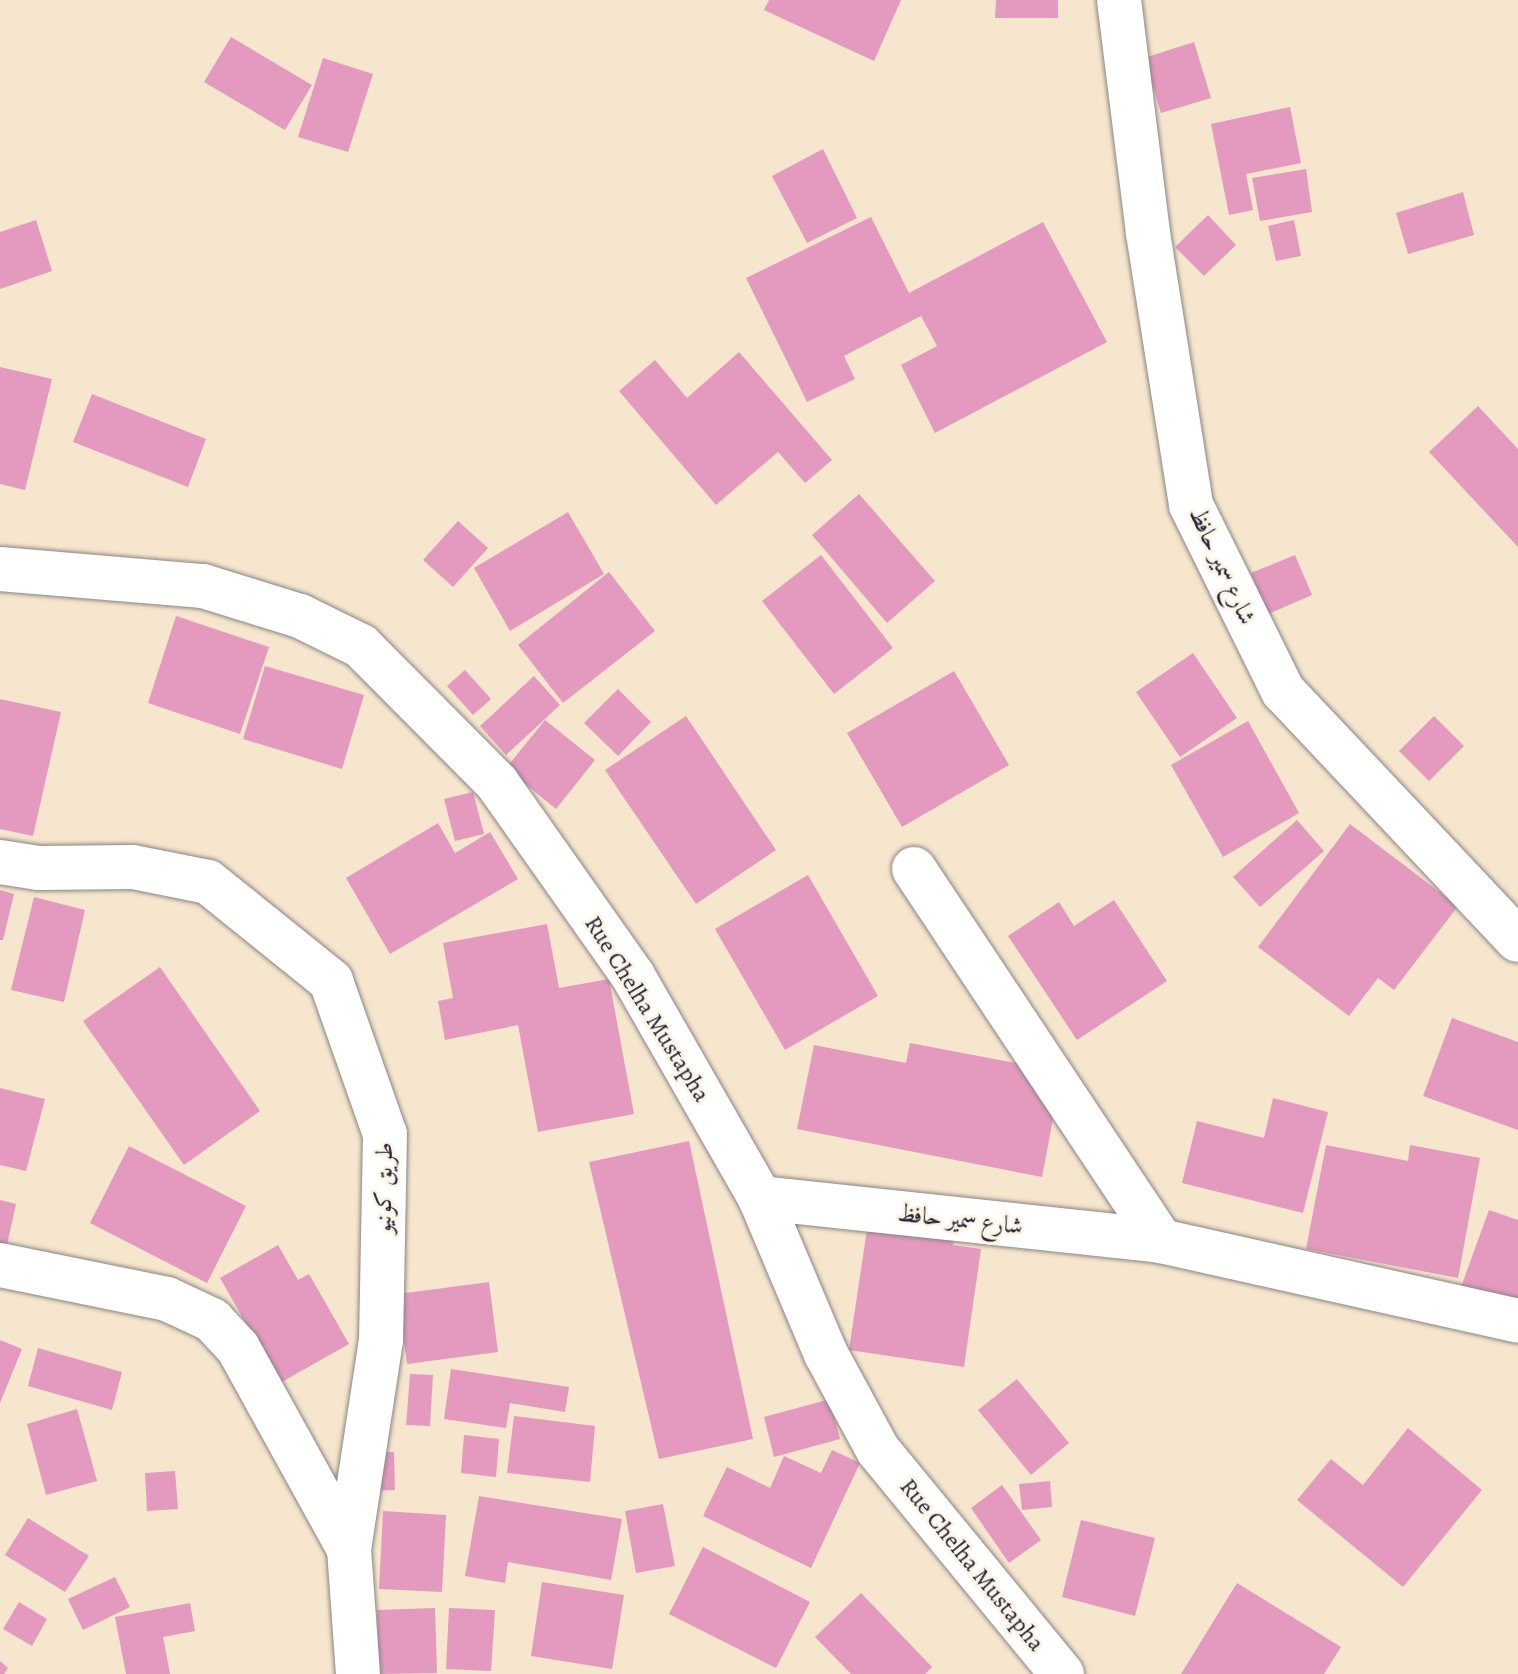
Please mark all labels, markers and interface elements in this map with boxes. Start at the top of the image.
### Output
street label: شارع سمير حافظ [1182,503,1262,629]
street label: Rue Chelha Mustapha [578,911,716,1107]
street label: طريق كونيو [369,1142,399,1234]
street label: شارع سمير حافظ [896,1199,1024,1241]
street label: Rue Chelha Mustapha [894,1473,1050,1657]

